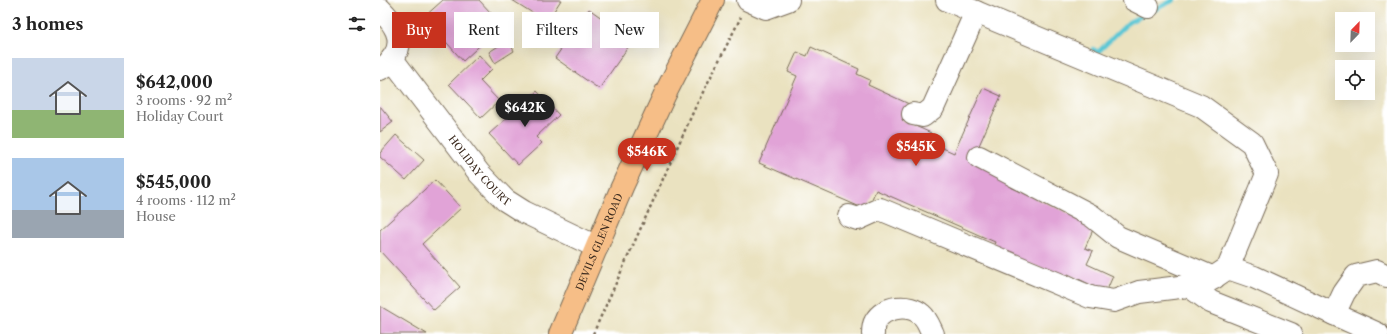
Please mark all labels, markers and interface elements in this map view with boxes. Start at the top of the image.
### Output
chip: Buy [392,12,446,48]
chip: Rent [454,12,514,48]
chip: Filters [522,12,592,48]
chip: New [600,12,659,48]
north arrow [1335,12,1375,52]
map controls [1335,12,1375,100]
icon: filters [346,13,368,35]
text: 3 homes [12,14,83,34]
button: locate [1335,60,1375,100]
text: $642,000 [136,72,213,92]
icon: home [44,74,92,122]
text: 3 rooms · 92 m² [136,92,232,108]
pin: $642K [497,94,553,128]
text: $642K [505,99,545,115]
text: Holiday Court [136,108,223,124]
street label: HOLIDAY COURT [446,133,514,209]
pin: $545K [888,133,944,167]
pin: $546K [619,138,675,172]
text: $545K [896,138,936,154]
text: $546K [627,143,667,159]
text: $545,000 [136,172,211,192]
icon: home [44,174,92,222]
street label: DEVILS GLEN ROAD [573,191,625,292]
text: 4 rooms · 112 m² [136,192,236,208]
text: House [136,208,176,224]

